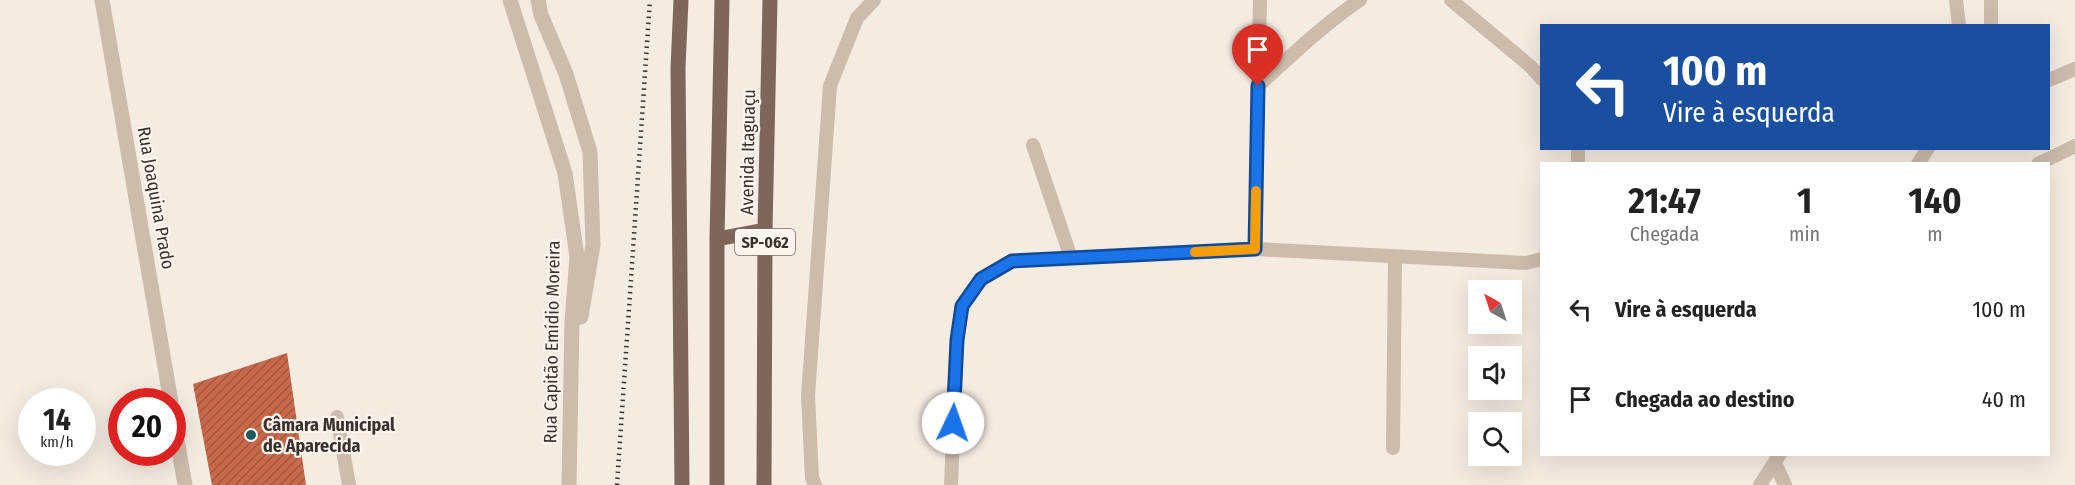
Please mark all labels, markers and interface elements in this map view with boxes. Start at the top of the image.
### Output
pin [1232,24,1283,86]
icon: arrive [1241,33,1274,66]
text: 100 m [1663,46,1767,96]
icon: left [1564,48,1642,126]
street label: Avenida Itaguaçu [736,89,760,215]
text: Vire à esquerda [1663,97,1835,129]
street label: Rua Joaquina Prado [133,125,179,271]
text: 21:47 [1628,179,1701,223]
text: 1 [1797,179,1812,223]
text: 140 [1908,179,1962,223]
text: Chegada [1630,222,1699,246]
text: min [1789,222,1820,246]
text: m [1927,222,1943,246]
road number: SP-062 [735,229,795,255]
street label: Rua Capitão Emídio Moreira [539,240,565,444]
north arrow [1468,280,1522,334]
map controls [1468,280,1522,466]
icon: left [1564,293,1597,326]
text: Vire à esquerda [1615,296,1757,323]
text: 100 m [1972,296,2026,323]
button: sound [1468,346,1522,400]
icon: arrive [1564,383,1597,416]
text: Chegada ao destino [1615,386,1795,413]
text: 40 m [1982,386,2026,413]
speed limit sign: 20 [108,388,186,466]
position arrow [921,391,985,455]
text: 14 [43,402,71,438]
button: search [1468,412,1522,466]
place label: Câmara Municipal de Aparecida [263,414,395,457]
marker: Câmara Municipal de Aparecida [244,428,258,442]
text: km/h [40,433,74,451]

